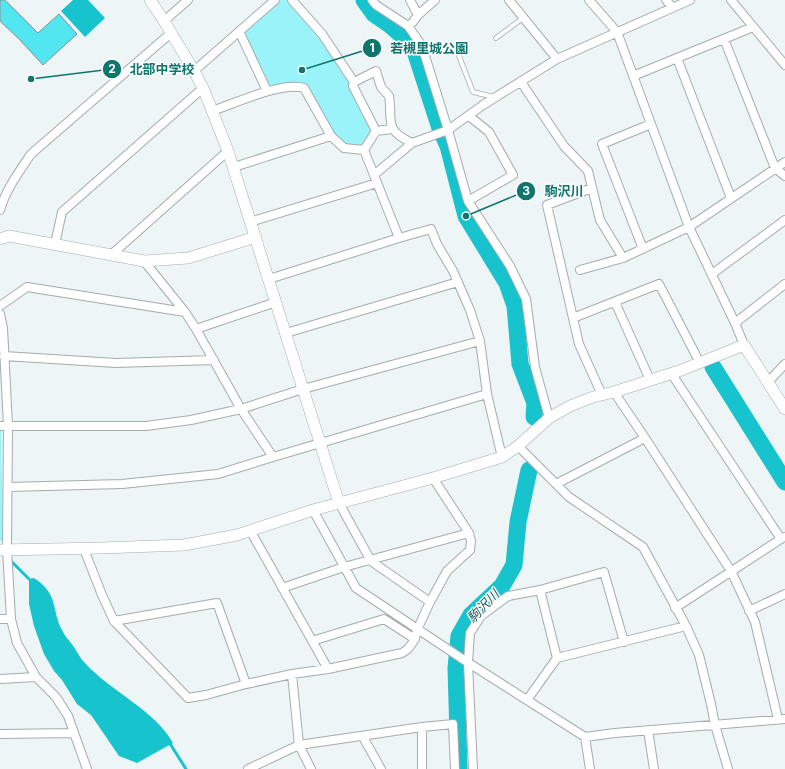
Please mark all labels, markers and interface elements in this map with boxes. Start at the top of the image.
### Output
callout: 若槻里城公園 [362,36,476,61]
text: 1 [369,40,375,55]
text: 若槻里城公園 [390,40,468,56]
callout: 北部中学校 [102,57,203,82]
text: 2 [108,61,116,76]
text: 北部中学校 [129,61,195,77]
callout: 駒沢川 [516,179,591,204]
text: 3 [522,183,530,198]
text: 駒沢川 [544,183,584,199]
water label: 駒沢川 [464,585,504,626]

